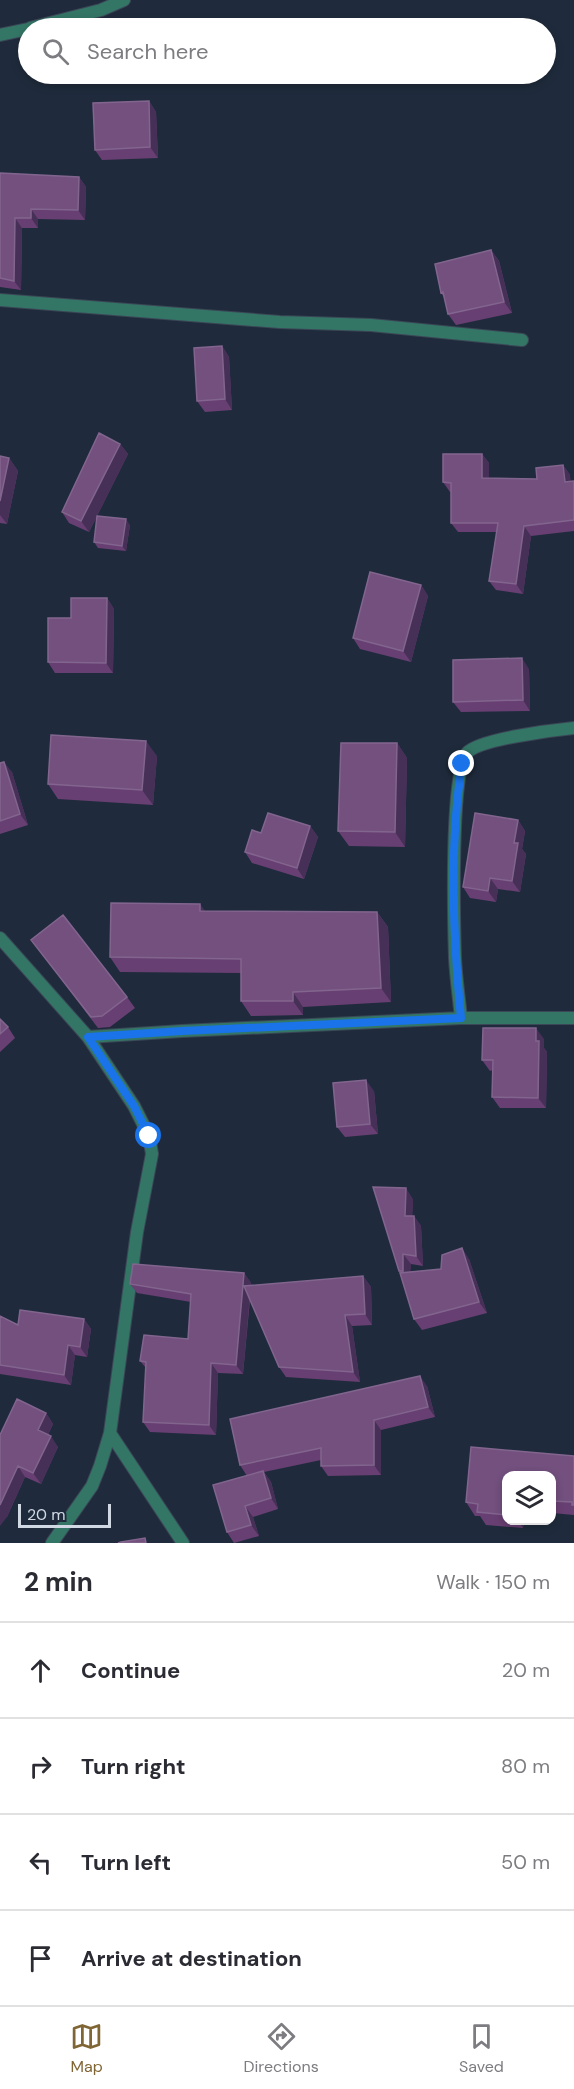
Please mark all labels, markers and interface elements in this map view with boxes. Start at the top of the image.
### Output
search box [18,18,556,84]
icon: search [39,35,72,68]
text: Search here [87,37,208,66]
route end [448,750,474,776]
route start [135,1122,161,1148]
map controls [502,1471,556,1525]
button: layers [502,1471,556,1525]
scale bar [18,1501,111,1528]
text: 20 m [27,1504,66,1525]
text: 2 min [24,1565,93,1599]
text: Walk · 150 m [436,1569,550,1595]
icon: ahead [24,1654,57,1687]
text: Continue [81,1656,180,1685]
text: 20 m [502,1657,550,1683]
icon: right [24,1750,57,1783]
text: Turn right [81,1752,186,1781]
text: 80 m [501,1753,550,1779]
icon: left [24,1846,57,1879]
text: Turn left [81,1848,171,1877]
text: 50 m [501,1849,550,1875]
icon: arrive [24,1942,57,1975]
text: Arrive at destination [81,1944,302,1973]
tab: Map [70,2020,103,2077]
tab: Directions [243,2020,319,2077]
tab: Saved [459,2020,504,2077]

